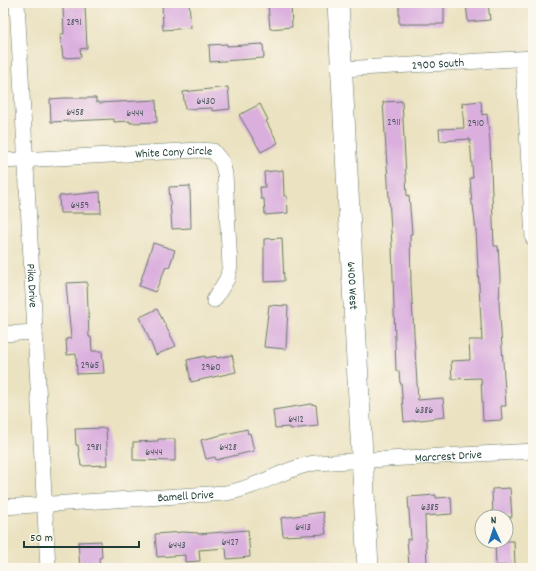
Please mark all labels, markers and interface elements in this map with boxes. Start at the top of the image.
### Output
house number: 2891 [66,16,82,30]
street label: 2900 South [411,55,465,75]
house number: 6430 [197,95,215,109]
house number: 6458 [66,106,84,120]
house number: 6444 [126,107,144,121]
house number: 2911 [387,116,401,130]
house number: 2910 [468,117,484,131]
street label: White Cony Circle [135,143,213,164]
house number: 6459 [71,199,89,213]
street label: 6400 West [342,261,361,311]
street label: Pika Drive [21,263,41,308]
house number: 2965 [81,359,100,373]
house number: 2960 [201,361,221,375]
house number: 6386 [415,404,433,418]
house number: 6412 [288,413,304,427]
house number: 2981 [86,441,102,455]
house number: 6428 [219,441,237,455]
house number: 6444 [145,446,163,460]
street label: Marcrest Drive [414,447,482,467]
street label: Bamell Drive [157,487,214,507]
house number: 6385 [421,501,439,515]
north arrow [474,509,514,549]
text: N [490,513,497,529]
house number: 6413 [295,521,311,535]
scale bar [24,523,139,549]
text: 50 m [30,530,53,547]
house number: 6427 [221,536,239,550]
house number: 6443 [168,539,186,553]

